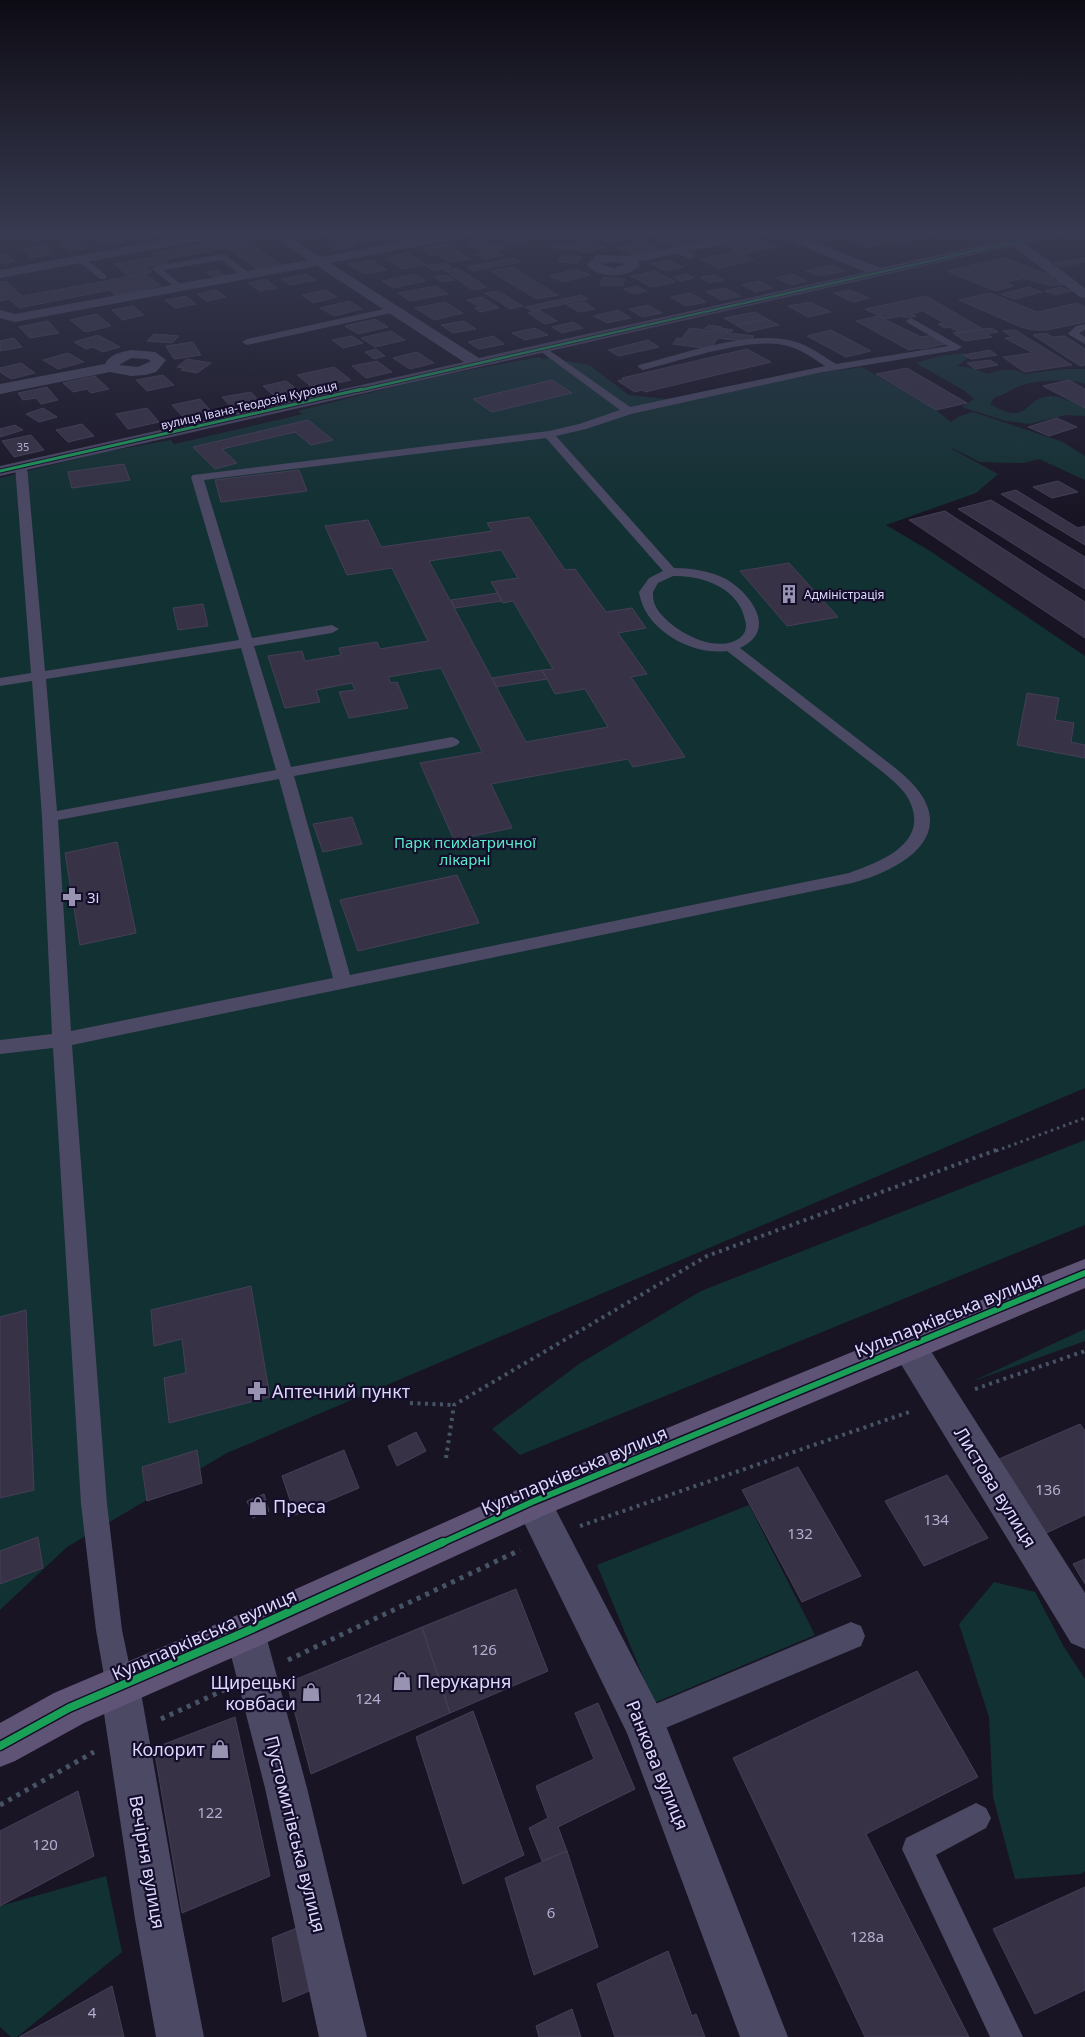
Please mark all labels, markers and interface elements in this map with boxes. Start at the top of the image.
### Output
street label: вулиця Івана-Теодозія Куровця [159,376,339,434]
house number: 35 [17,439,29,454]
building icon: Адміністрація [778,583,800,605]
place label: Адміністрація [804,586,885,603]
park label: Парк психіатричної лікарні [394,832,536,869]
pharmacy icon: 3і [61,886,83,908]
place label: 3і [87,887,99,907]
street label: Кульпарківська вулиця [851,1265,1045,1363]
place label: Аптечний пункт [272,1379,411,1403]
pharmacy icon: Аптечний пункт [246,1380,268,1402]
street label: Кульпарківська вулиця [477,1420,671,1520]
street label: Листова вулиця [949,1422,1043,1552]
house number: 136 [1035,1479,1061,1499]
place label: Преса [273,1494,326,1518]
shop icon: Преса [247,1495,269,1517]
house number: 134 [923,1509,949,1529]
house number: 132 [787,1523,813,1543]
street label: Кульпарківська вулиця [108,1582,300,1686]
house number: 126 [471,1639,497,1659]
place label: Перукарня [417,1669,511,1693]
place label: Щирецькі ковбаси [210,1670,296,1715]
shop icon: Перукарня [391,1670,413,1692]
shop icon: Щирецькі ковбаси [300,1681,322,1703]
house number: 124 [355,1688,381,1708]
street label: Ранкова вулиця [621,1697,695,1833]
street label: Пустомитівська вулиця [260,1733,332,1935]
place label: Колорит [132,1737,206,1761]
shop icon: Колорит [209,1738,231,1760]
street label: Вечірня вулиця [124,1793,172,1931]
house number: 122 [197,1802,223,1822]
house number: 120 [32,1834,58,1854]
house number: 6 [547,1902,555,1922]
house number: 128а [850,1926,884,1946]
house number: 4 [88,2002,97,2022]

